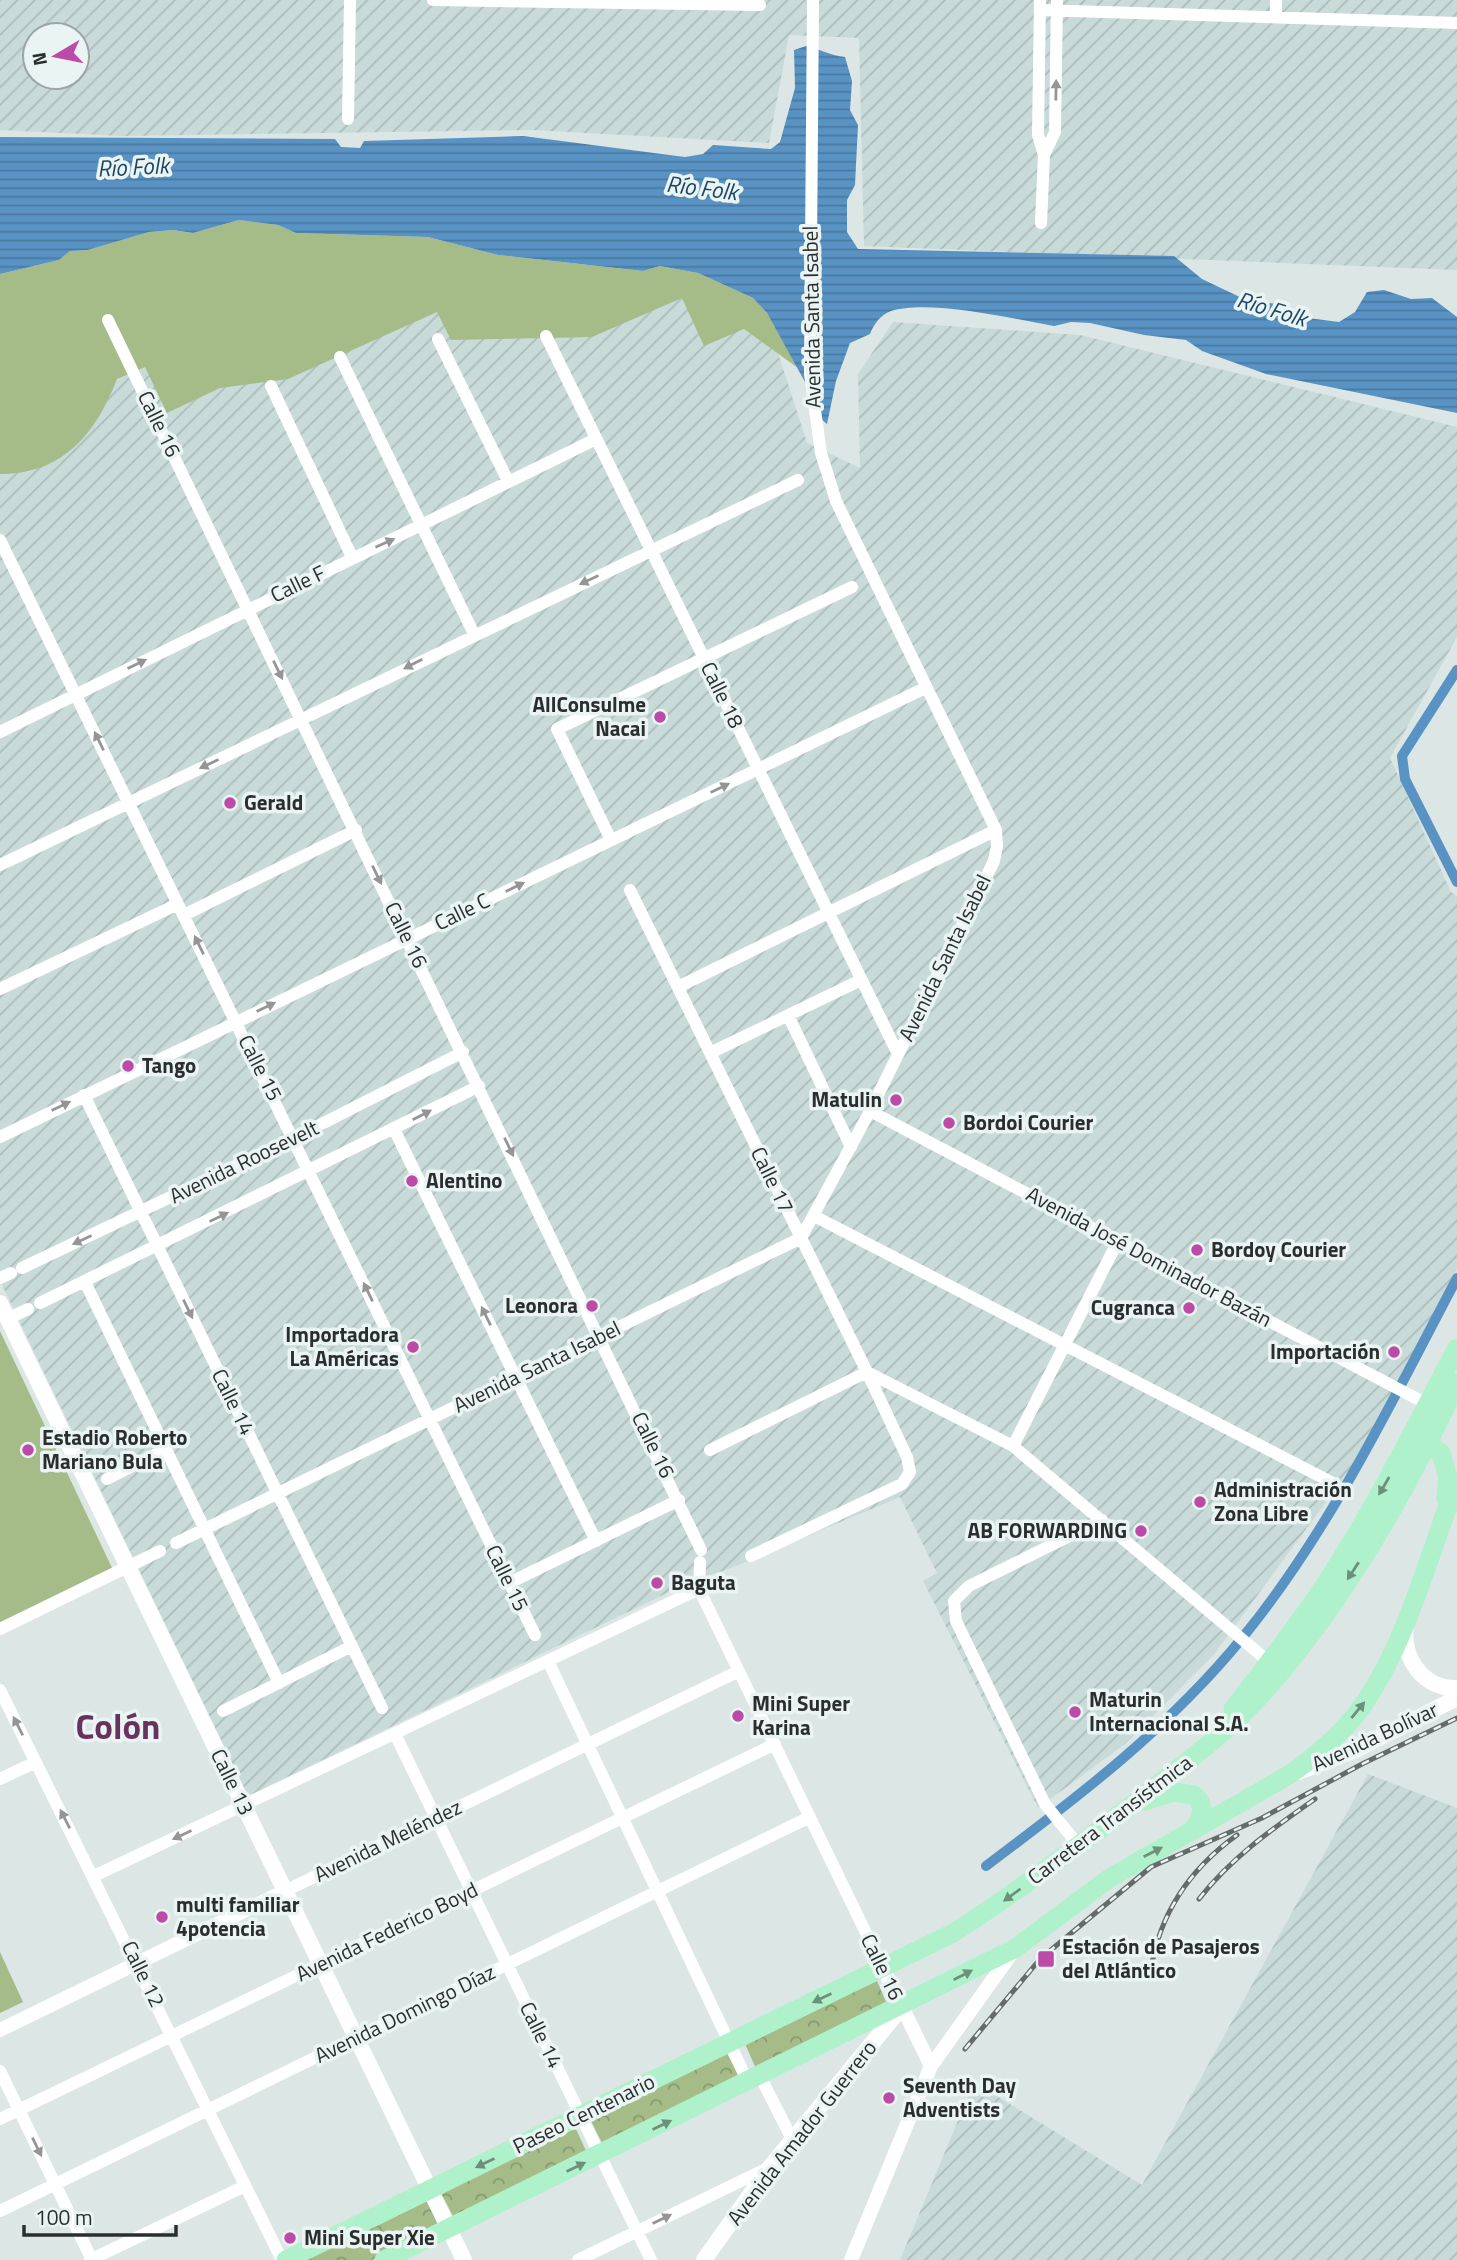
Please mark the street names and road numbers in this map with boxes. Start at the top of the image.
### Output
street label: Avenida Santa Isabel [793,226,829,408]
street label: Calle 16 [130,385,190,462]
street label: Calle F [265,556,331,610]
street label: Calle 18 [693,656,753,733]
street label: Avenida Santa Isabel [890,869,998,1047]
street label: Calle C [428,884,495,938]
street label: Calle 16 [377,896,437,973]
street label: Calle 15 [231,1029,291,1106]
street label: Avenida Roosevelt [163,1111,324,1211]
street label: Calle 17 [743,1141,803,1218]
street label: Avenida José Dominador Bazán [1021,1178,1278,1335]
street label: Avenida Santa Isabel [448,1312,626,1420]
street label: Calle 14 [204,1363,264,1440]
street label: Calle 16 [624,1406,684,1483]
street label: Calle 15 [478,1539,538,1616]
street label: Avenida Bolívar [1306,1693,1443,1779]
street label: Calle 13 [203,1743,263,1820]
street label: Carretera Transístmica [1020,1746,1199,1892]
street label: Avenida Meléndez [308,1790,467,1890]
street label: Avenida Federico Boyd [290,1873,483,1989]
street label: Calle 16 [853,1928,913,2005]
street label: Calle 12 [114,1935,174,2012]
street label: Avenida Domingo Díaz [309,1955,500,2071]
street label: Calle 14 [512,1996,572,2073]
street label: Avenida Amador Guerrero [719,2033,884,2232]
street label: Paseo Centenario [507,2065,660,2161]

